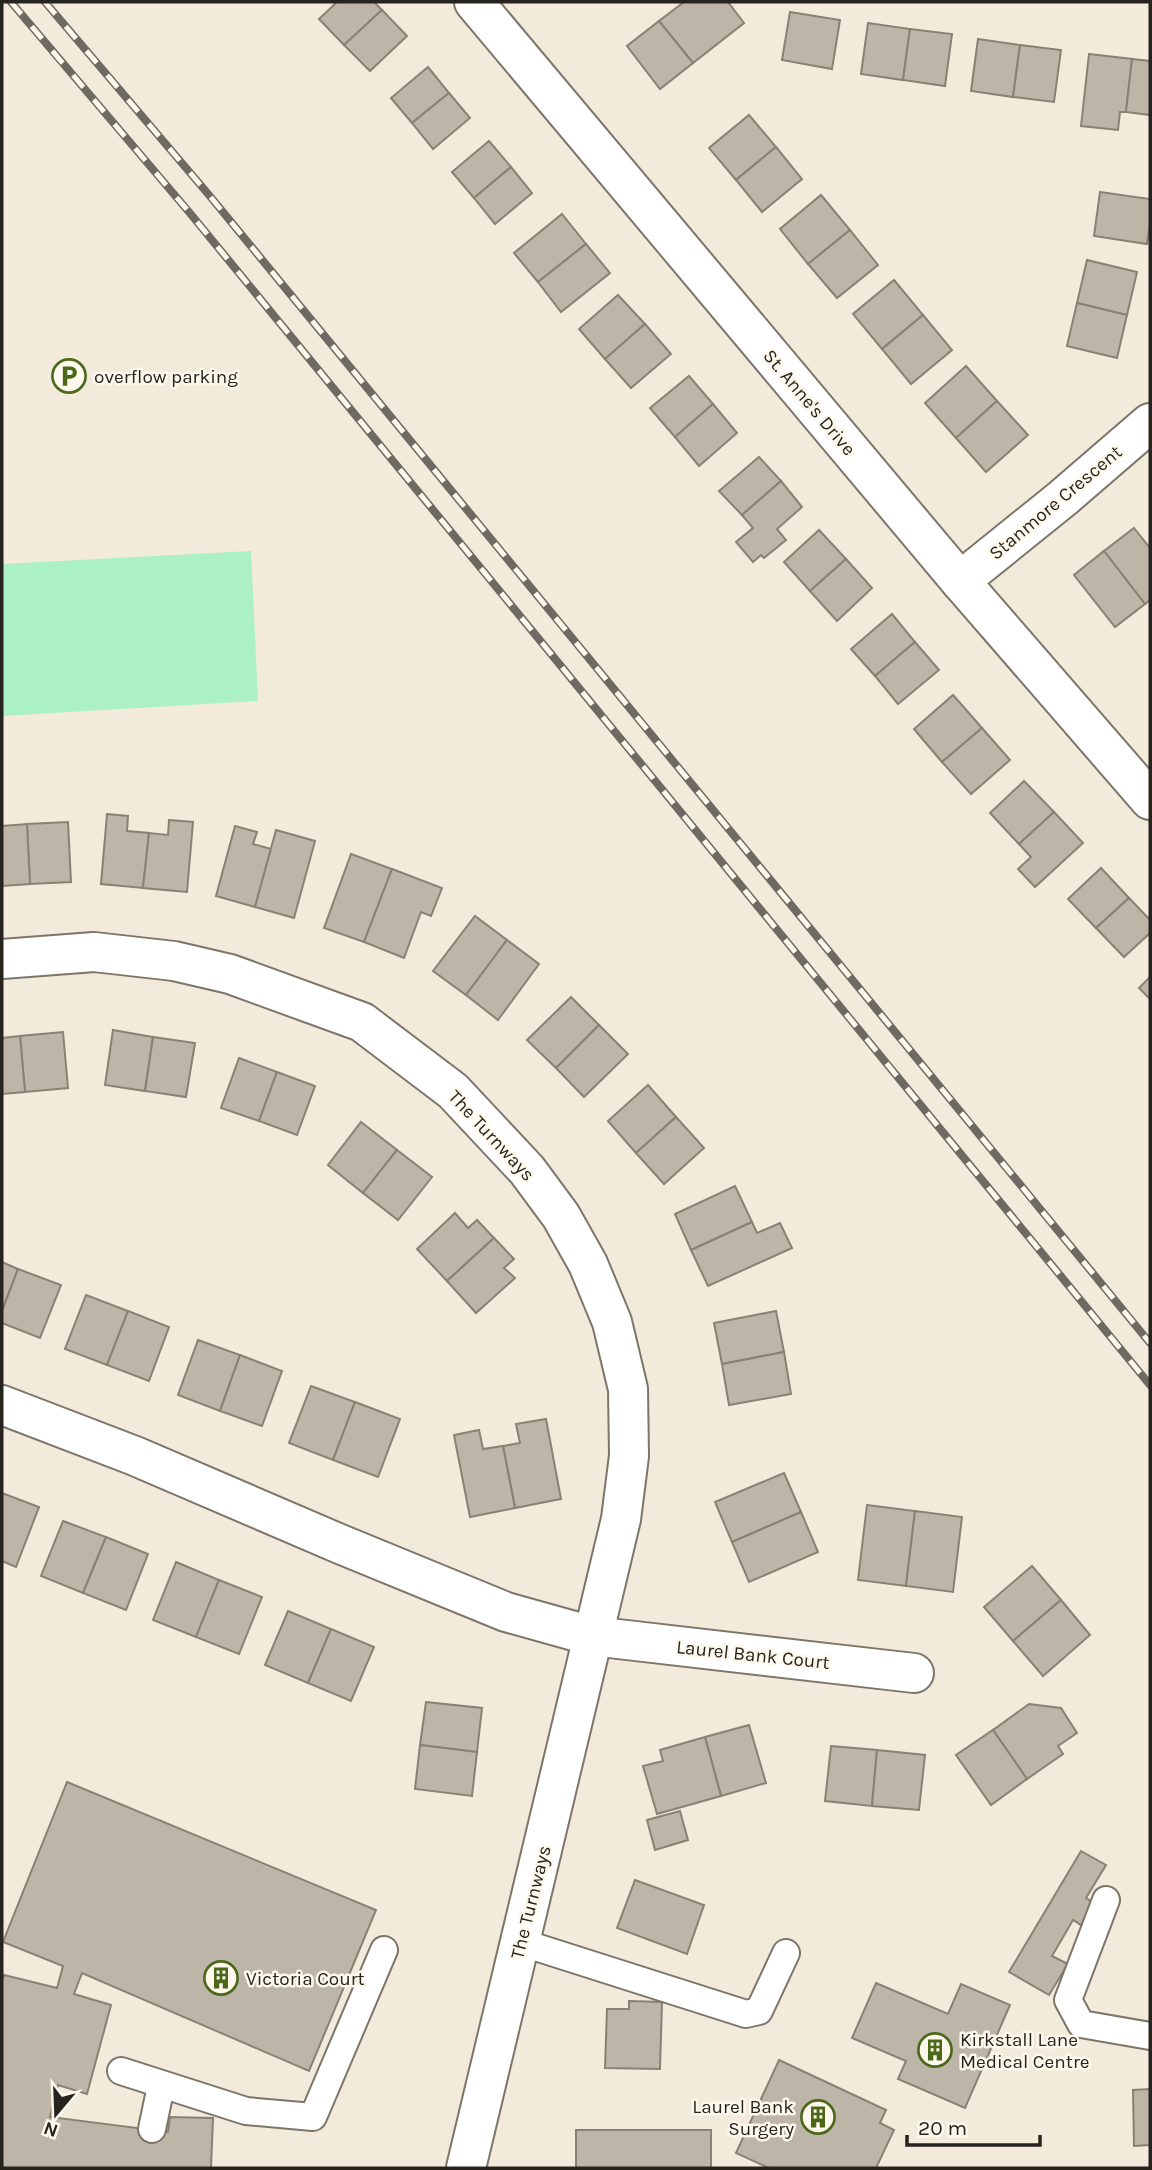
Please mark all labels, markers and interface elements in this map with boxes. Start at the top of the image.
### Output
street label: St. Anne's Drive [759,345,860,460]
parking icon: overflow parking [50,357,88,395]
place label: overflow parking [94,366,238,388]
street label: Stanmore Crescent [985,441,1126,565]
street label: The Turnways [444,1086,539,1186]
street label: Laurel Bank Court [675,1636,831,1674]
street label: The Turnways [506,1843,556,1961]
building icon: Victoria Court [202,1959,240,1997]
place label: Victoria Court [246,1968,365,1990]
place label: Kirkstall Lane Medical Centre [960,2029,1090,2073]
building icon: Kirkstall Lane Medical Centre [916,2031,954,2069]
north arrow [21,2079,91,2149]
place label: Laurel Bank Surgery [692,2096,794,2140]
building icon: Laurel Bank Surgery [799,2098,837,2136]
scale bar [907,2104,1040,2148]
text: 20 m [918,2116,967,2140]
text: N [41,2117,61,2142]

